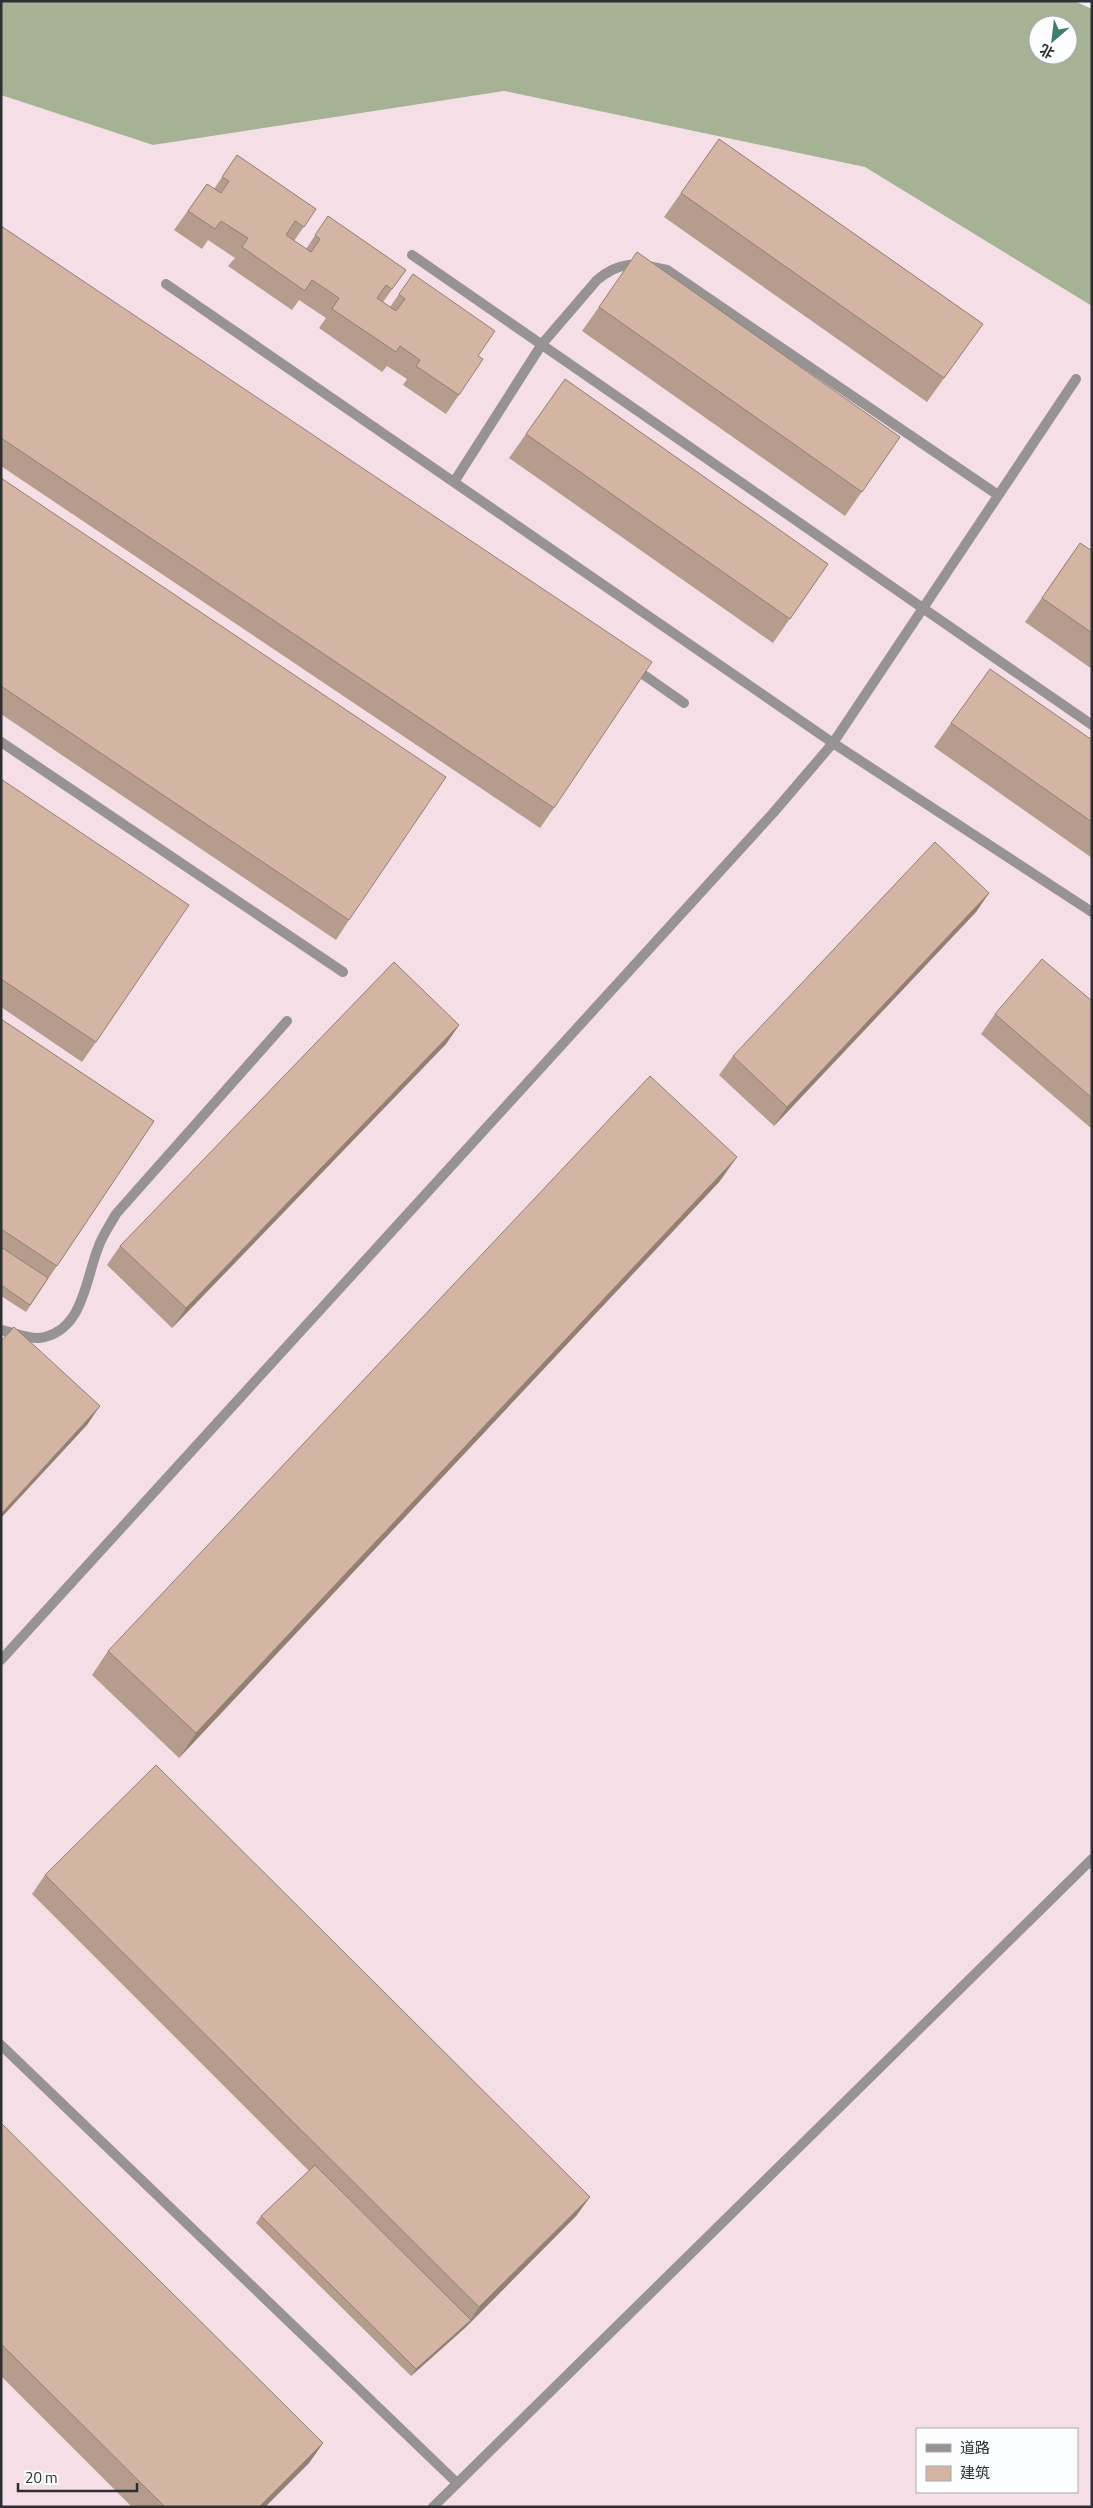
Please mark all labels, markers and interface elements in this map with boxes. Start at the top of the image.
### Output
north arrow [1028,15,1078,65]
text: 北 [1036,39,1058,64]
legend [916,2428,1078,2493]
text: 道路 [960,2436,990,2459]
scale bar [18,2460,136,2492]
text: 建筑 [960,2461,990,2484]
text: 20 m [25,2466,58,2489]

